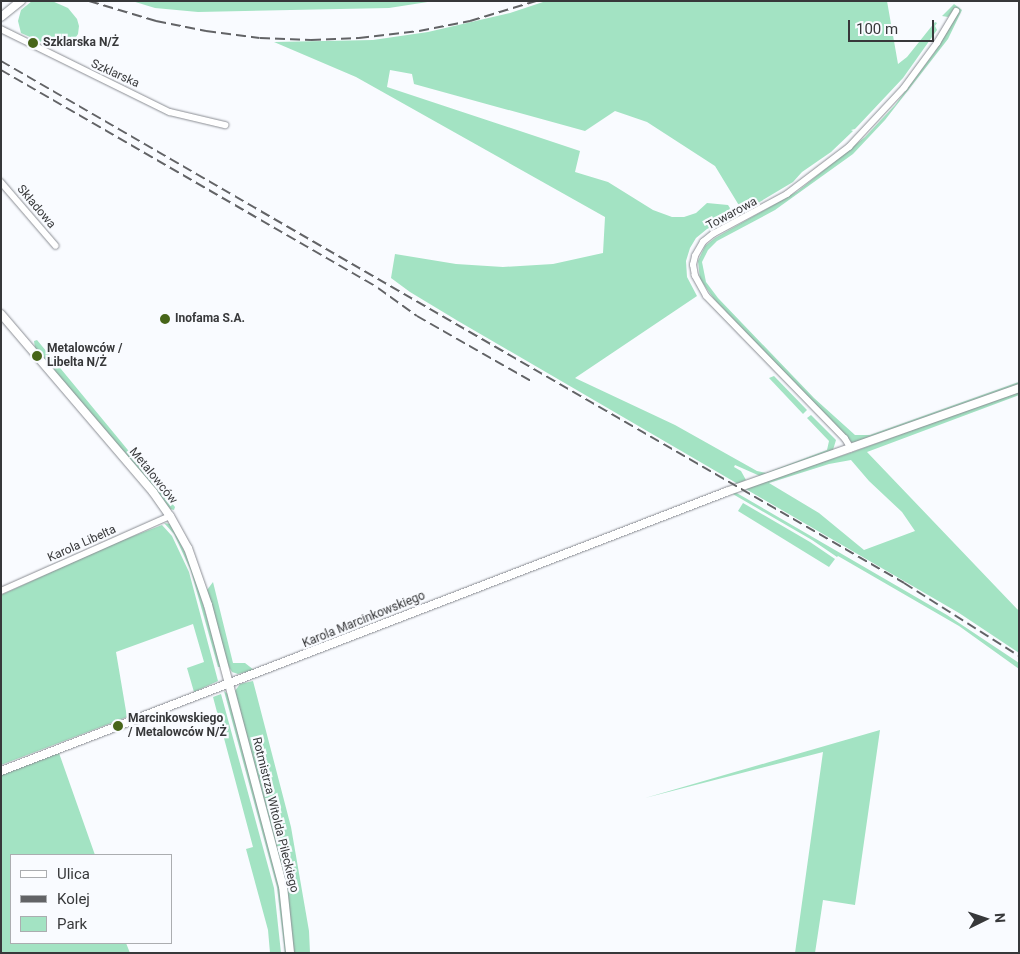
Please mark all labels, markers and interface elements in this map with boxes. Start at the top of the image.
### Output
scale bar [850,10,936,42]
text: 100 m [856,20,898,38]
place label: Szklarska N/Ż [43,36,119,50]
marker: Szklarska N/Ż [27,37,39,49]
street label: Szklarska [89,57,141,91]
street label: Składowa [14,182,58,232]
street label: Towarowa [704,195,760,233]
place label: Inofama S.A. [175,312,245,326]
marker: Inofama S.A. [159,313,171,325]
place label: Metalowców / Libelta N/Ż [47,342,123,370]
marker: Metalowców / Libelta N/Ż [31,350,43,362]
street label: Metalowców [126,445,180,507]
street label: Karola Libelta [46,523,118,565]
street label: Karola Marcinkowskiego [301,589,427,651]
place label: Marcinkowskiego / Metalowców N/Ż [128,712,227,740]
marker: Marcinkowskiego / Metalowców N/Ż [112,720,124,732]
street label: Rotmistrza Witolda Pileckiego [249,736,301,894]
legend [10,854,172,944]
text: Ulica [57,865,90,883]
text: Kolej [57,890,90,908]
north arrow [960,894,1010,944]
text: N [992,912,1008,923]
text: Park [57,915,87,933]

